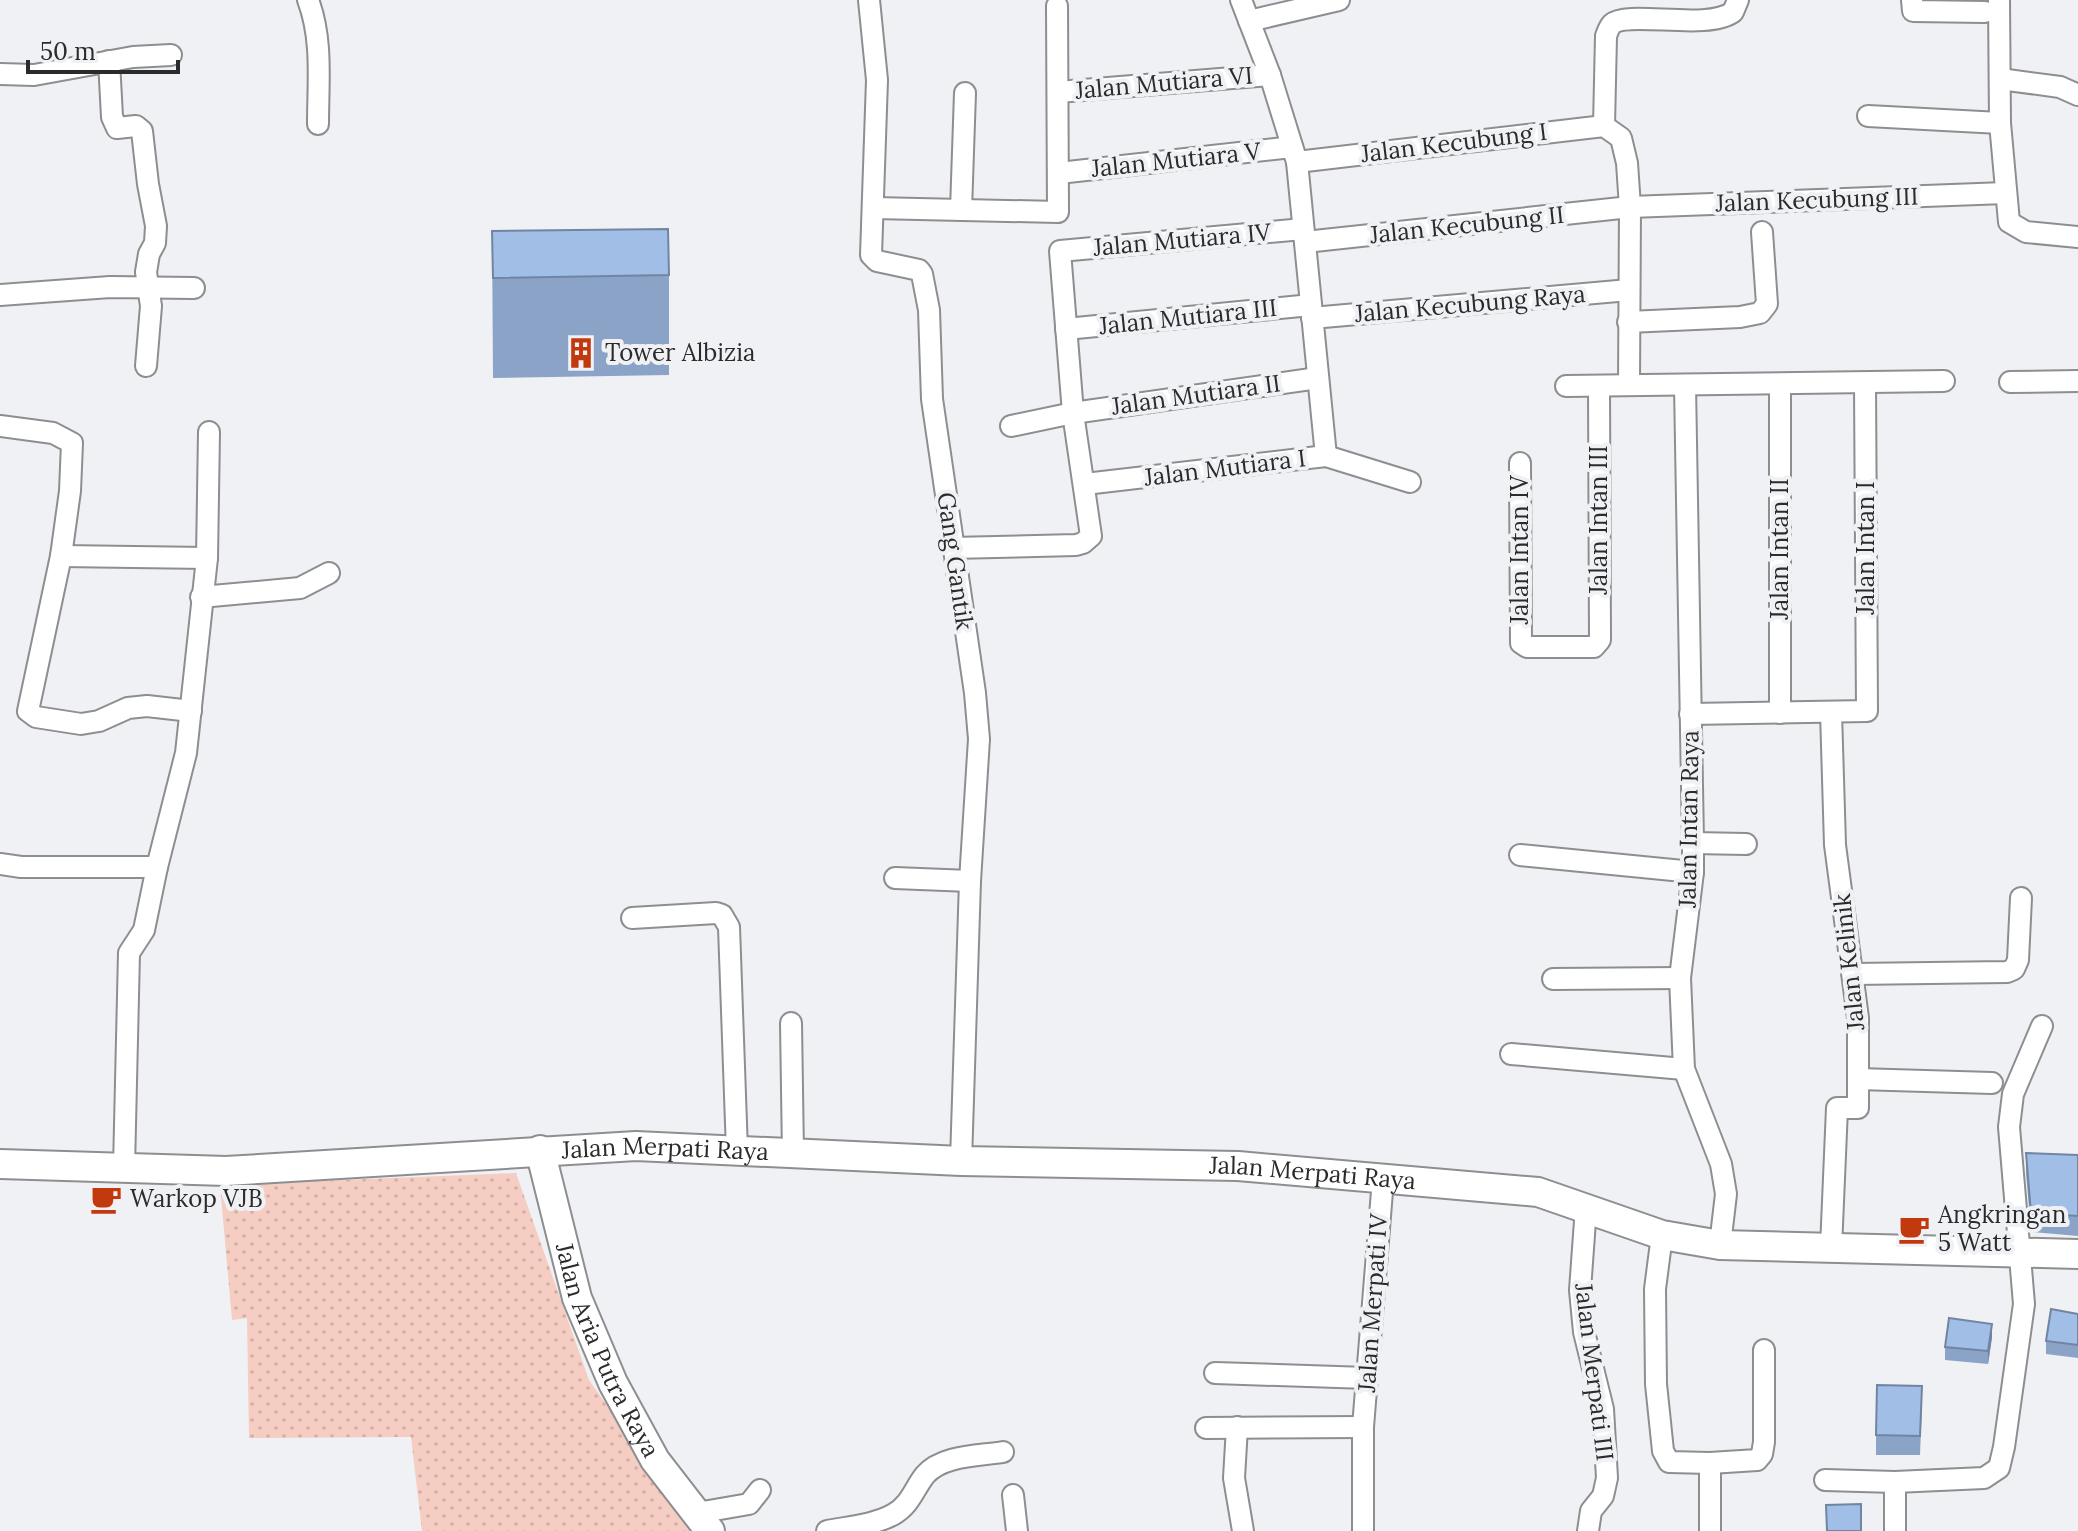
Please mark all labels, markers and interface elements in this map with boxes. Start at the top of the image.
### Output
scale bar [28,24,178,74]
text: 50 m [40,36,96,67]
street label: Jalan Mutiara VI [1073,59,1254,106]
street label: Jalan Kecubung I [1358,116,1549,169]
street label: Jalan Mutiara V [1089,135,1263,184]
street label: Jalan Kecubung III [1714,180,1919,219]
street label: Jalan Kecubung II [1367,199,1566,250]
street label: Jalan Mutiara IV [1091,216,1273,263]
street label: Jalan Kecubung Raya [1352,278,1587,329]
street label: Jalan Mutiara III [1097,292,1278,341]
building icon: Tower Albizia [564,336,598,370]
place label: Tower Albizia [605,337,755,368]
street label: Jalan Mutiara II [1108,367,1283,422]
street label: Jalan Mutiara I [1141,442,1307,493]
street label: Jalan Intan III [1583,445,1614,596]
street label: Jalan Intan IV [1504,474,1535,626]
street label: Jalan Intan II [1764,478,1795,621]
street label: Jalan Intan I [1850,481,1881,616]
street label: Gang Gantik [930,490,981,632]
street label: Jalan Intan Raya [1671,730,1706,909]
street label: Jalan Kelinik [1826,892,1871,1033]
street label: Jalan Merpati Raya [560,1130,769,1167]
street label: Jalan Merpati Raya [1208,1149,1417,1196]
cafe icon: Warkop VJB [89,1182,123,1216]
place label: Warkop VJB [130,1183,263,1214]
place label: Angkringan 5 Watt [1937,1199,2066,1258]
street label: Jalan Merpati IV [1351,1211,1394,1394]
cafe icon: Angkringan 5 Watt [1897,1212,1931,1246]
street label: Jalan Aria Putra Raya [549,1239,667,1463]
street label: Jalan Merpati III [1568,1280,1621,1463]

